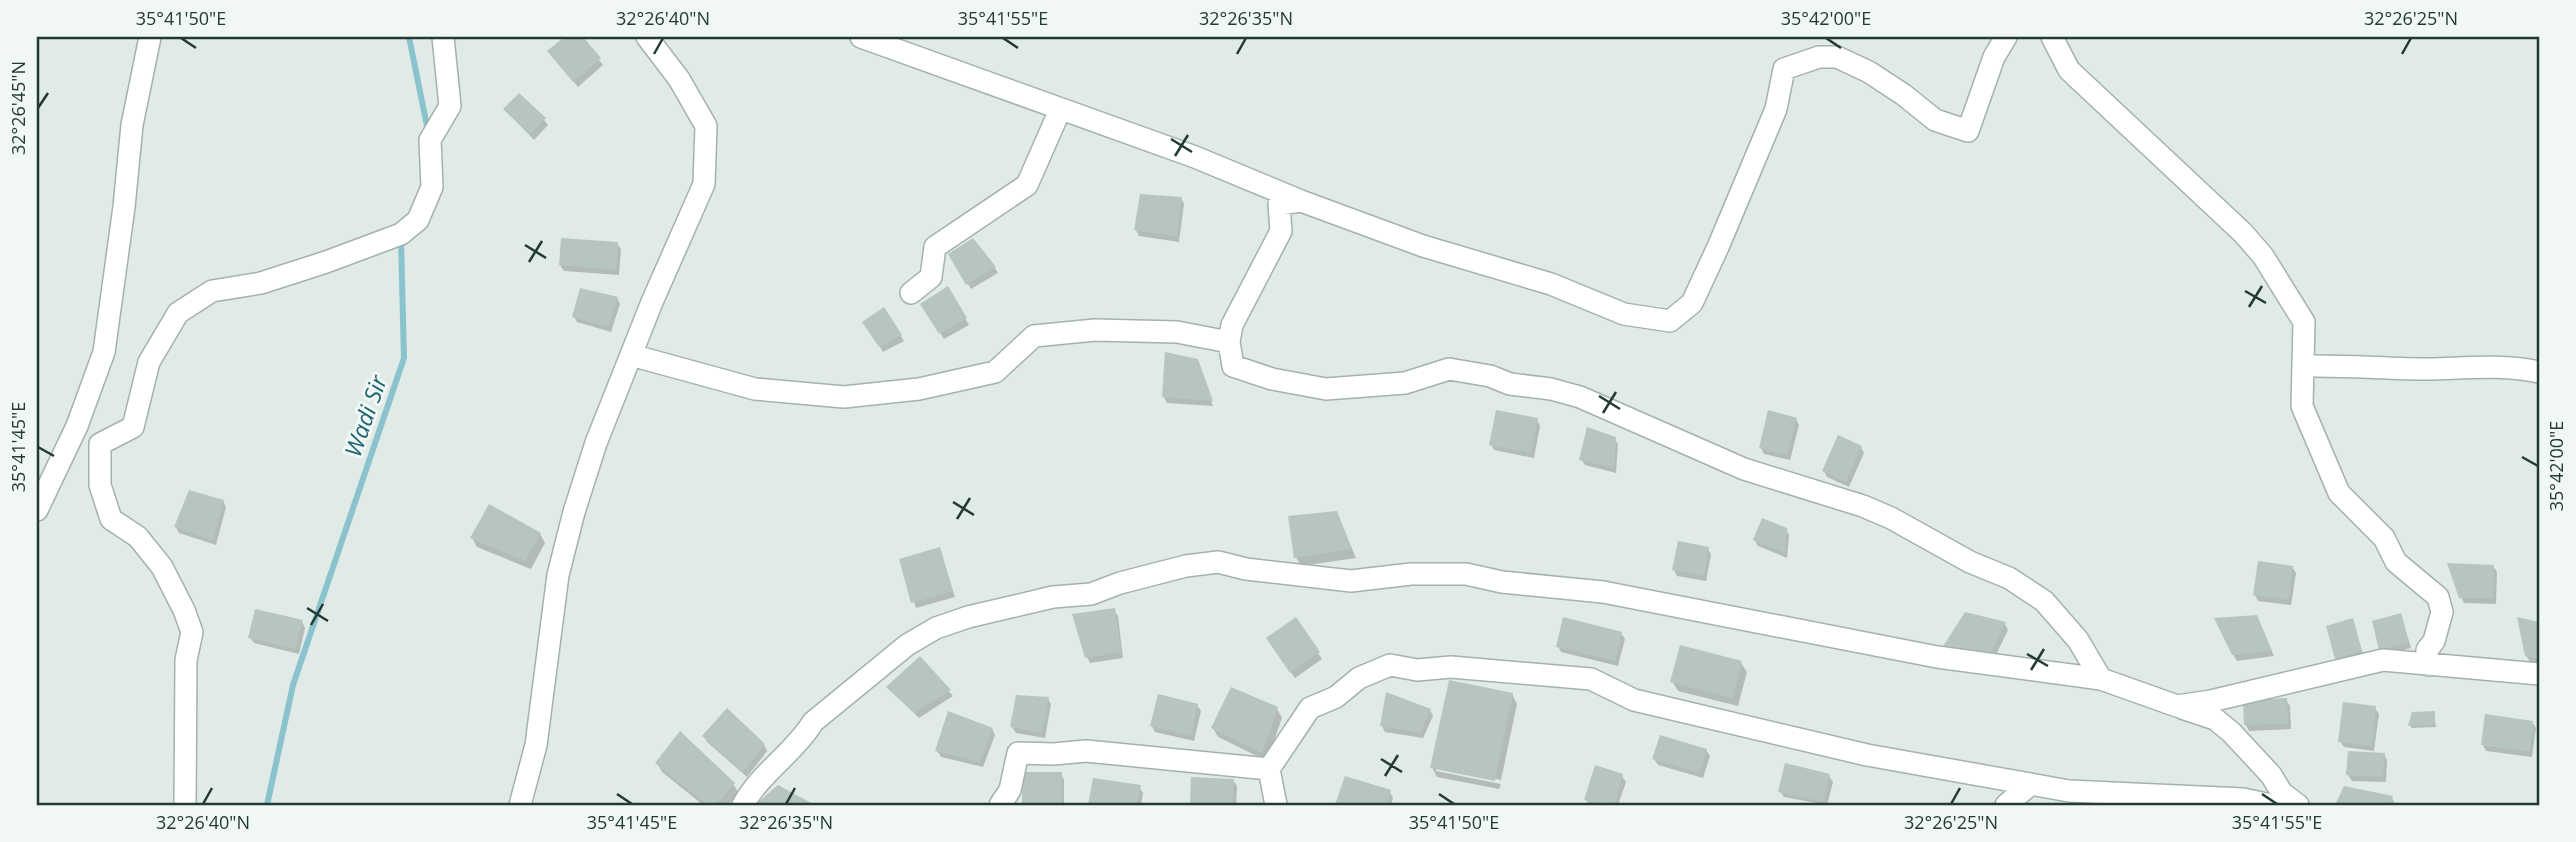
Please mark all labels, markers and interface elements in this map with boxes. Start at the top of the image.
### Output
text: 35°41'50"E [136,6,226,30]
text: 32°26'40"N [616,6,710,30]
text: 35°41'55"E [958,6,1048,30]
text: 32°26'35"N [1199,6,1293,30]
text: 35°42'00"E [1781,6,1871,30]
text: 32°26'25"N [2364,6,2458,30]
text: 32°26'45"N [6,61,30,155]
water label: Wadi Sir [336,370,394,461]
text: 35°41'45"E [6,402,30,492]
text: 35°42'00"E [2544,421,2568,511]
text: 32°26'40"N [156,810,250,834]
text: 35°41'45"E [587,810,677,834]
text: 32°26'35"N [739,810,833,834]
text: 35°41'50"E [1409,810,1499,834]
text: 32°26'25"N [1904,810,1998,834]
text: 35°41'55"E [2232,810,2322,834]

